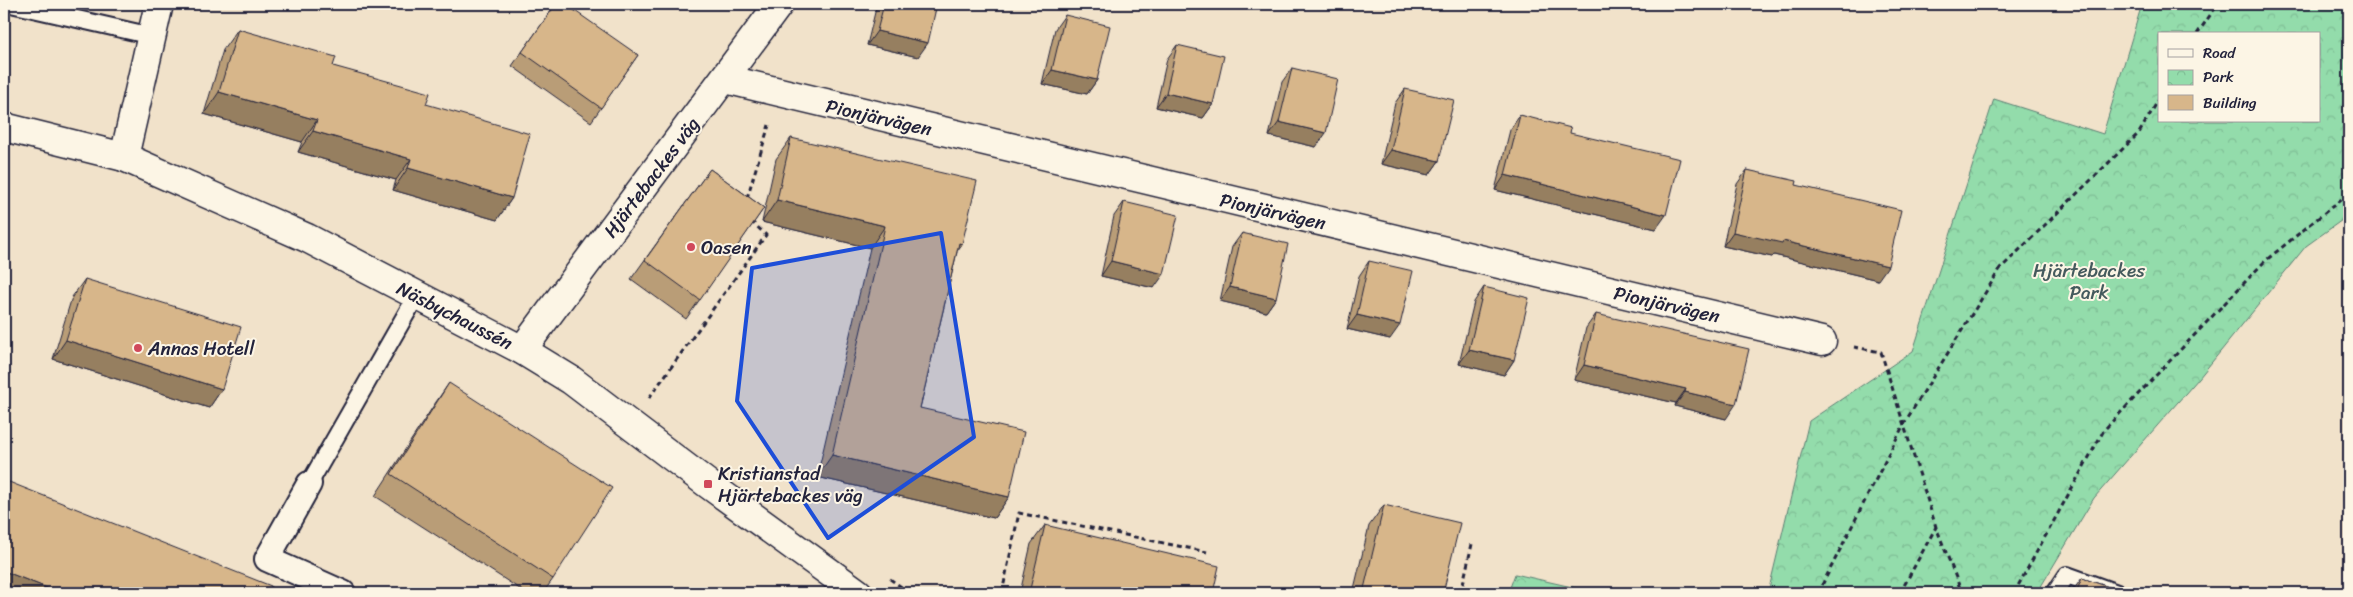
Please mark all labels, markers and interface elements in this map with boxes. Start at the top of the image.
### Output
legend [2158,32,2320,122]
text: Road [2203,40,2236,66]
text: Park [2203,64,2234,90]
street label: Pionjärvägen [822,89,935,146]
text: Building [2203,90,2257,116]
street label: Hjärtebackes väg [595,110,708,245]
street label: Pionjärvägen [1216,183,1329,240]
place label: Oasen [701,231,752,264]
marker: Oasen [685,241,697,253]
park label: Hjärtebackes Park [2033,254,2145,309]
street label: Näsbychaussén [391,272,519,359]
street label: Pionjärvägen [1610,276,1723,333]
place label: Annas Hotell [147,332,255,365]
marker: Annas Hotell [132,342,144,354]
place label: Kristianstad Hjärtebackes väg [718,457,863,512]
marker: Kristianstad Hjärtebackes väg [702,478,714,490]

